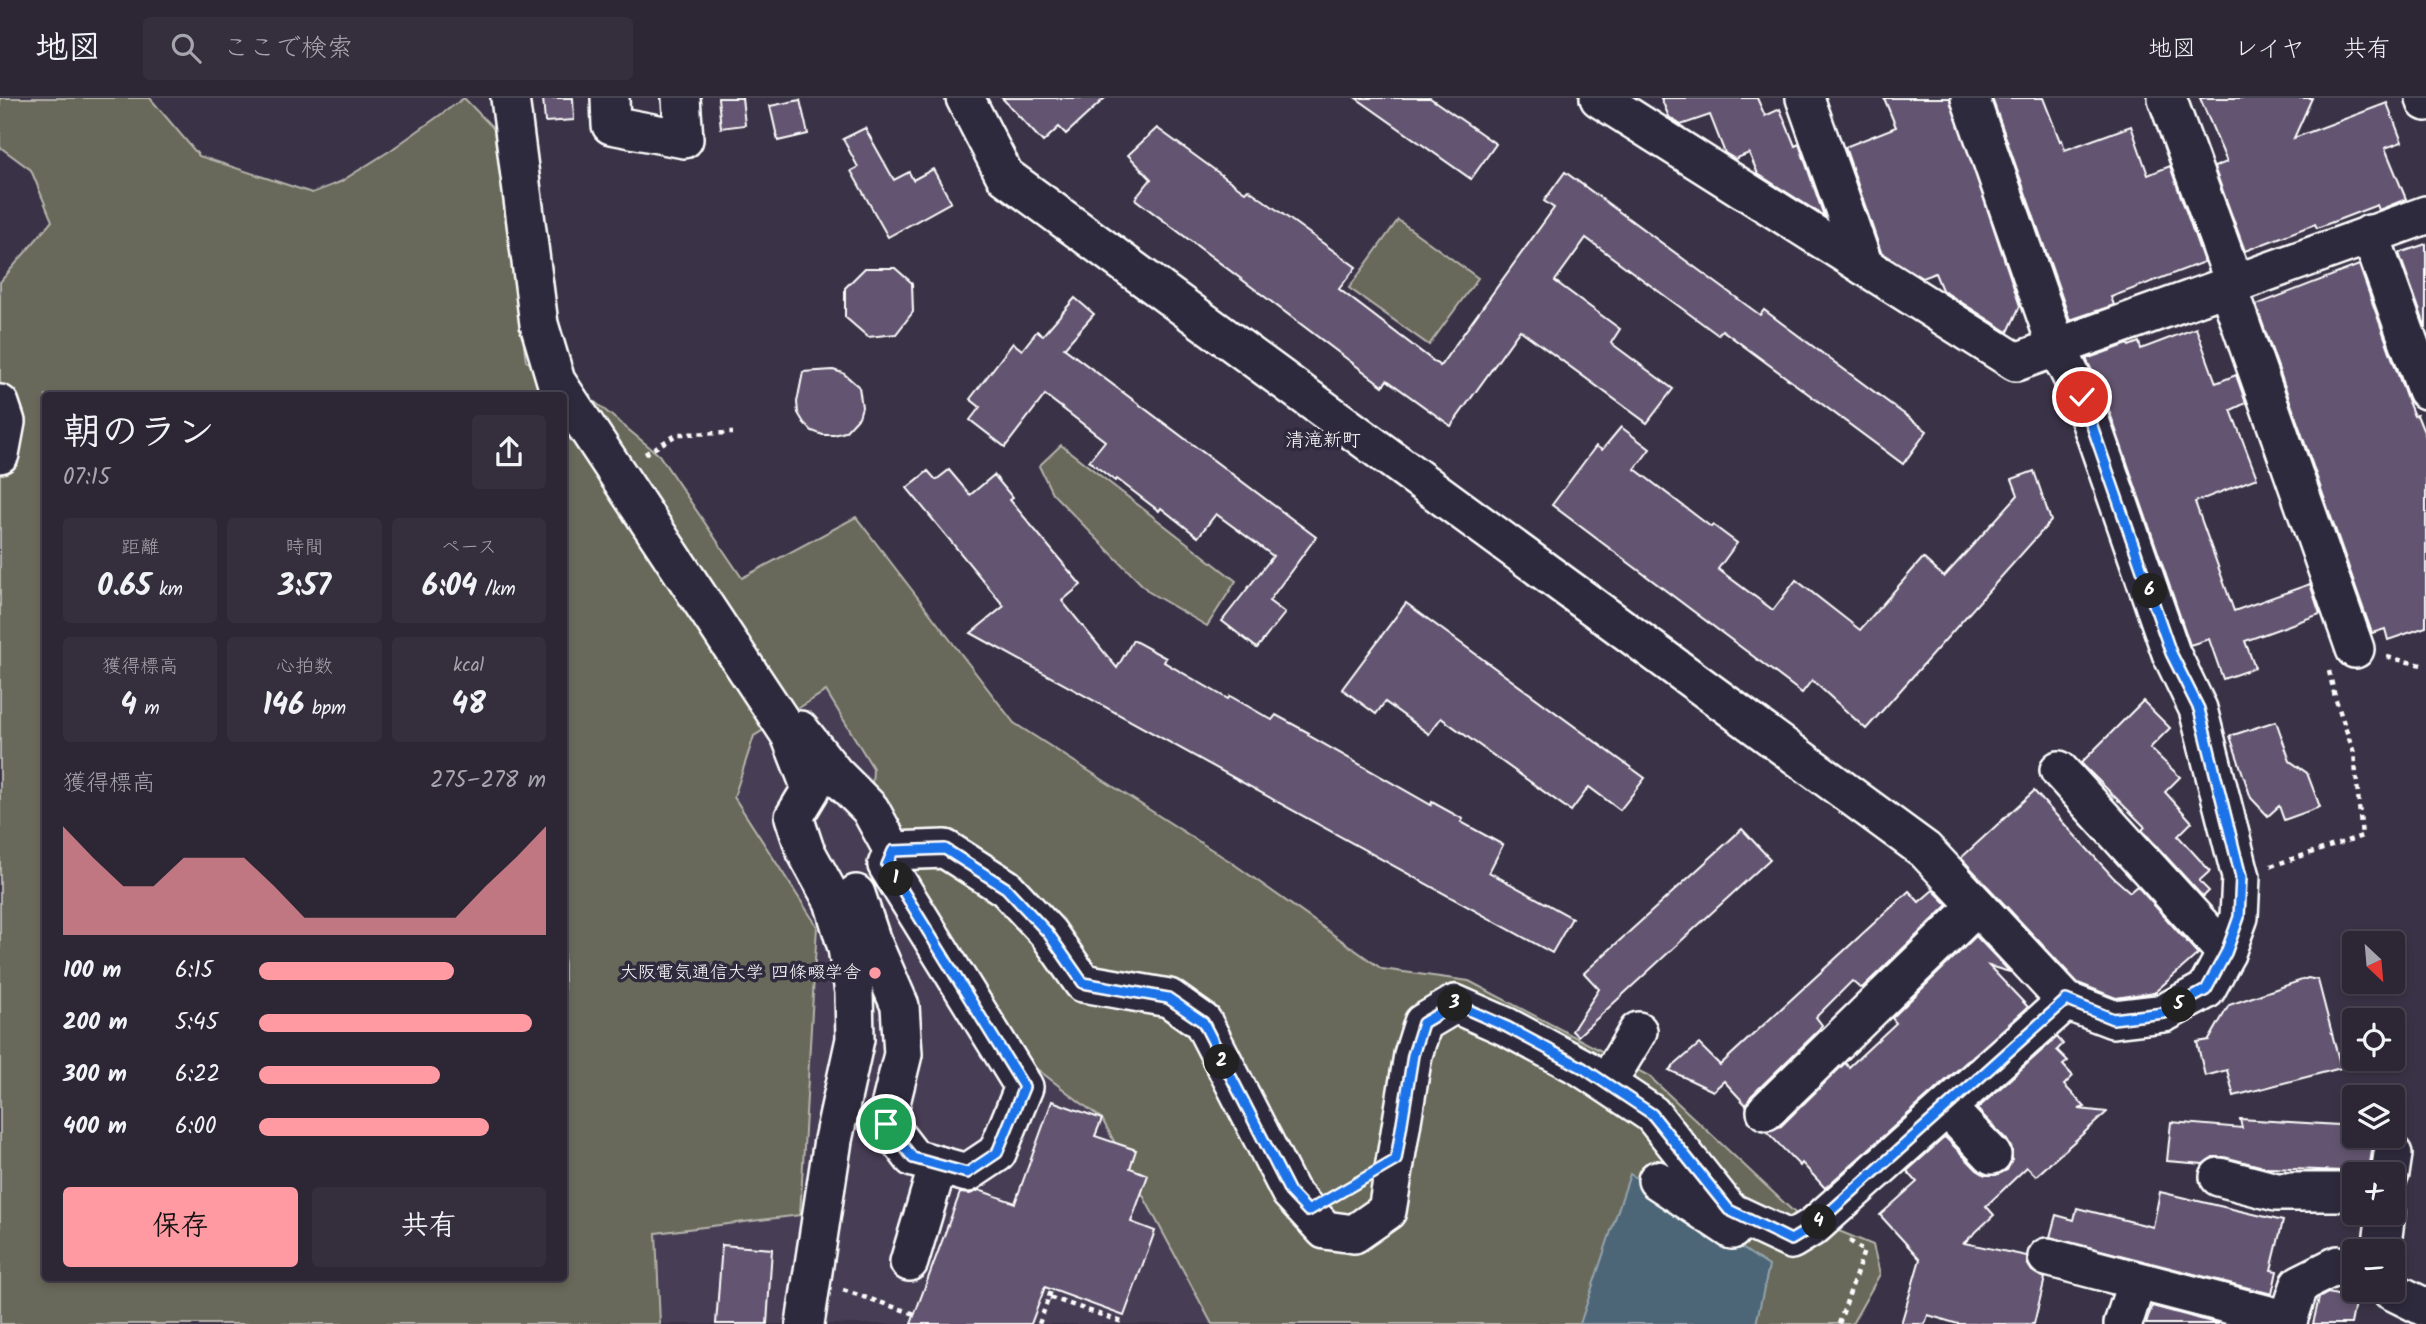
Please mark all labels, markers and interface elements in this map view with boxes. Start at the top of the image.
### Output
search box [143,17,633,80]
text: 地図 [35,23,101,76]
text: ここで検索 [223,28,353,70]
icon: search [167,29,205,67]
text: 地図 [2148,30,2196,69]
text: レイヤ [2234,30,2305,69]
text: 共有 [2343,30,2391,69]
pin [2052,367,2112,427]
icon: check [2063,378,2101,416]
text: 朝のラン [63,404,215,464]
button: share [472,415,546,489]
district label: 清滝新町 [1285,426,1361,456]
text: 07:15 [63,460,110,496]
text: 距離 [121,533,159,563]
text: 時間 [285,533,324,563]
text: ペース [441,533,497,563]
text: 0.65 [97,563,151,611]
text: 3:57 [278,563,331,611]
text: 6:04 [422,563,477,611]
pin: 6 [2132,574,2168,608]
text: km [151,575,183,605]
text: /km [477,575,516,605]
text: 6 [2144,575,2155,605]
text: kcal [453,651,484,681]
text: 獲得標高 [102,652,178,682]
text: 心拍数 [276,652,333,682]
text: 48 [452,681,486,729]
text: 4 [121,682,137,730]
text: 146 [263,682,304,730]
text: m [137,694,160,724]
text: bpm [304,694,346,724]
text: 275–278 m [430,763,546,799]
text: 獲得標高 [63,766,155,802]
pin: 1 [878,862,914,896]
text: 1 [893,863,898,893]
north arrow [2342,931,2404,994]
map controls [2342,931,2405,1302]
text: 100 m [63,953,121,989]
text: 6:15 [175,953,213,989]
place label: 大阪電気通信大学 四條畷学舎 [620,959,861,988]
marker: 大阪電気通信大学 四條畷学舎 [867,965,883,981]
pin: 3 [1438,986,1472,1021]
text: 3 [1449,988,1460,1018]
pin: 5 [2162,988,2196,1023]
text: 5 [2174,989,2183,1019]
text: 200 m [63,1005,128,1041]
text: 5:45 [175,1005,218,1041]
button: locate [2342,1008,2405,1071]
pin: 2 [1204,1044,1240,1080]
text: 2 [1216,1046,1227,1076]
text: 300 m [63,1057,127,1093]
text: 6:22 [175,1057,220,1093]
button: layers [2342,1085,2405,1148]
pin [856,1094,916,1154]
icon: arrive [867,1105,905,1143]
text: 400 m [63,1109,127,1145]
text: 6:00 [175,1109,216,1145]
button: + [2342,1162,2405,1225]
button: 保存 [63,1187,298,1267]
button: 共有 [312,1187,546,1267]
pin: 4 [1801,1204,1836,1240]
text: 4 [1813,1206,1824,1236]
button: − [2342,1239,2405,1302]

